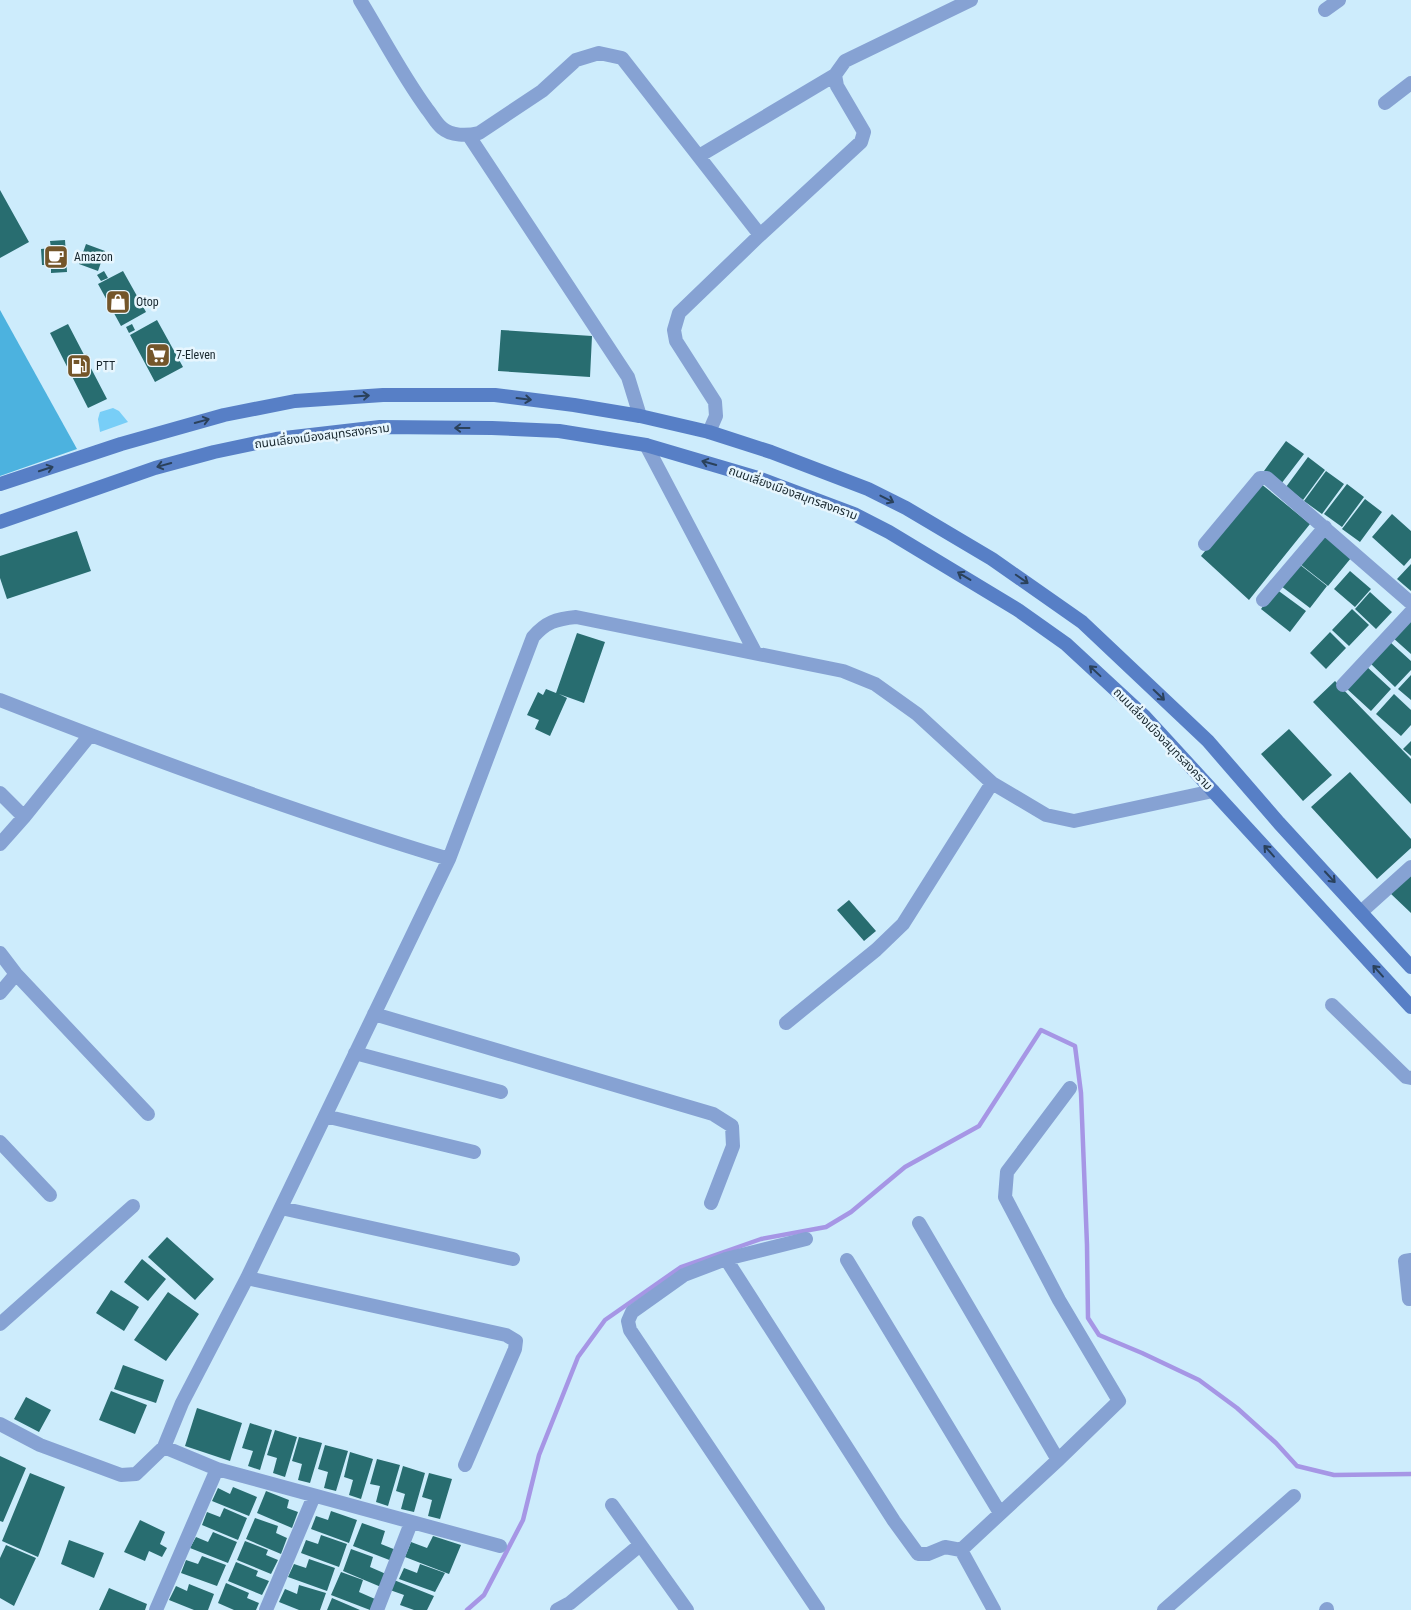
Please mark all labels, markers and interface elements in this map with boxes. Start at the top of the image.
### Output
cafe icon: Amazon [43,244,69,270]
place label: Amazon [74,250,113,264]
shop icon: Otop [105,289,131,315]
place label: Otop [136,295,159,309]
supermarket icon: 7-Eleven [145,342,171,368]
place label: 7-Eleven [176,348,216,362]
fuel station icon: PTT [66,353,92,379]
place label: PTT [96,359,115,373]
one-way arrow [353,392,369,401]
one-way arrow [516,394,532,404]
one-way arrow [193,416,209,426]
street label: ถนนเลี่ยงเมืองสมุทรสงคราม [253,419,390,451]
one-way arrow [455,423,471,433]
one-way arrow [701,458,717,468]
one-way arrow [156,461,172,471]
street label: ถนนเลี่ยงเมืองสมุทรสงคราม [727,461,860,523]
one-way arrow [38,464,54,473]
one-way arrow [879,494,894,504]
one-way arrow [957,571,971,581]
one-way arrow [1014,574,1028,584]
one-way arrow [1089,665,1102,677]
street label: ถนนเลี่ยงเมืองสมุทรสงคราม [1111,684,1217,793]
one-way arrow [1153,689,1165,701]
one-way arrow [1263,845,1274,858]
one-way arrow [1324,871,1335,884]
one-way arrow [1372,965,1384,978]

